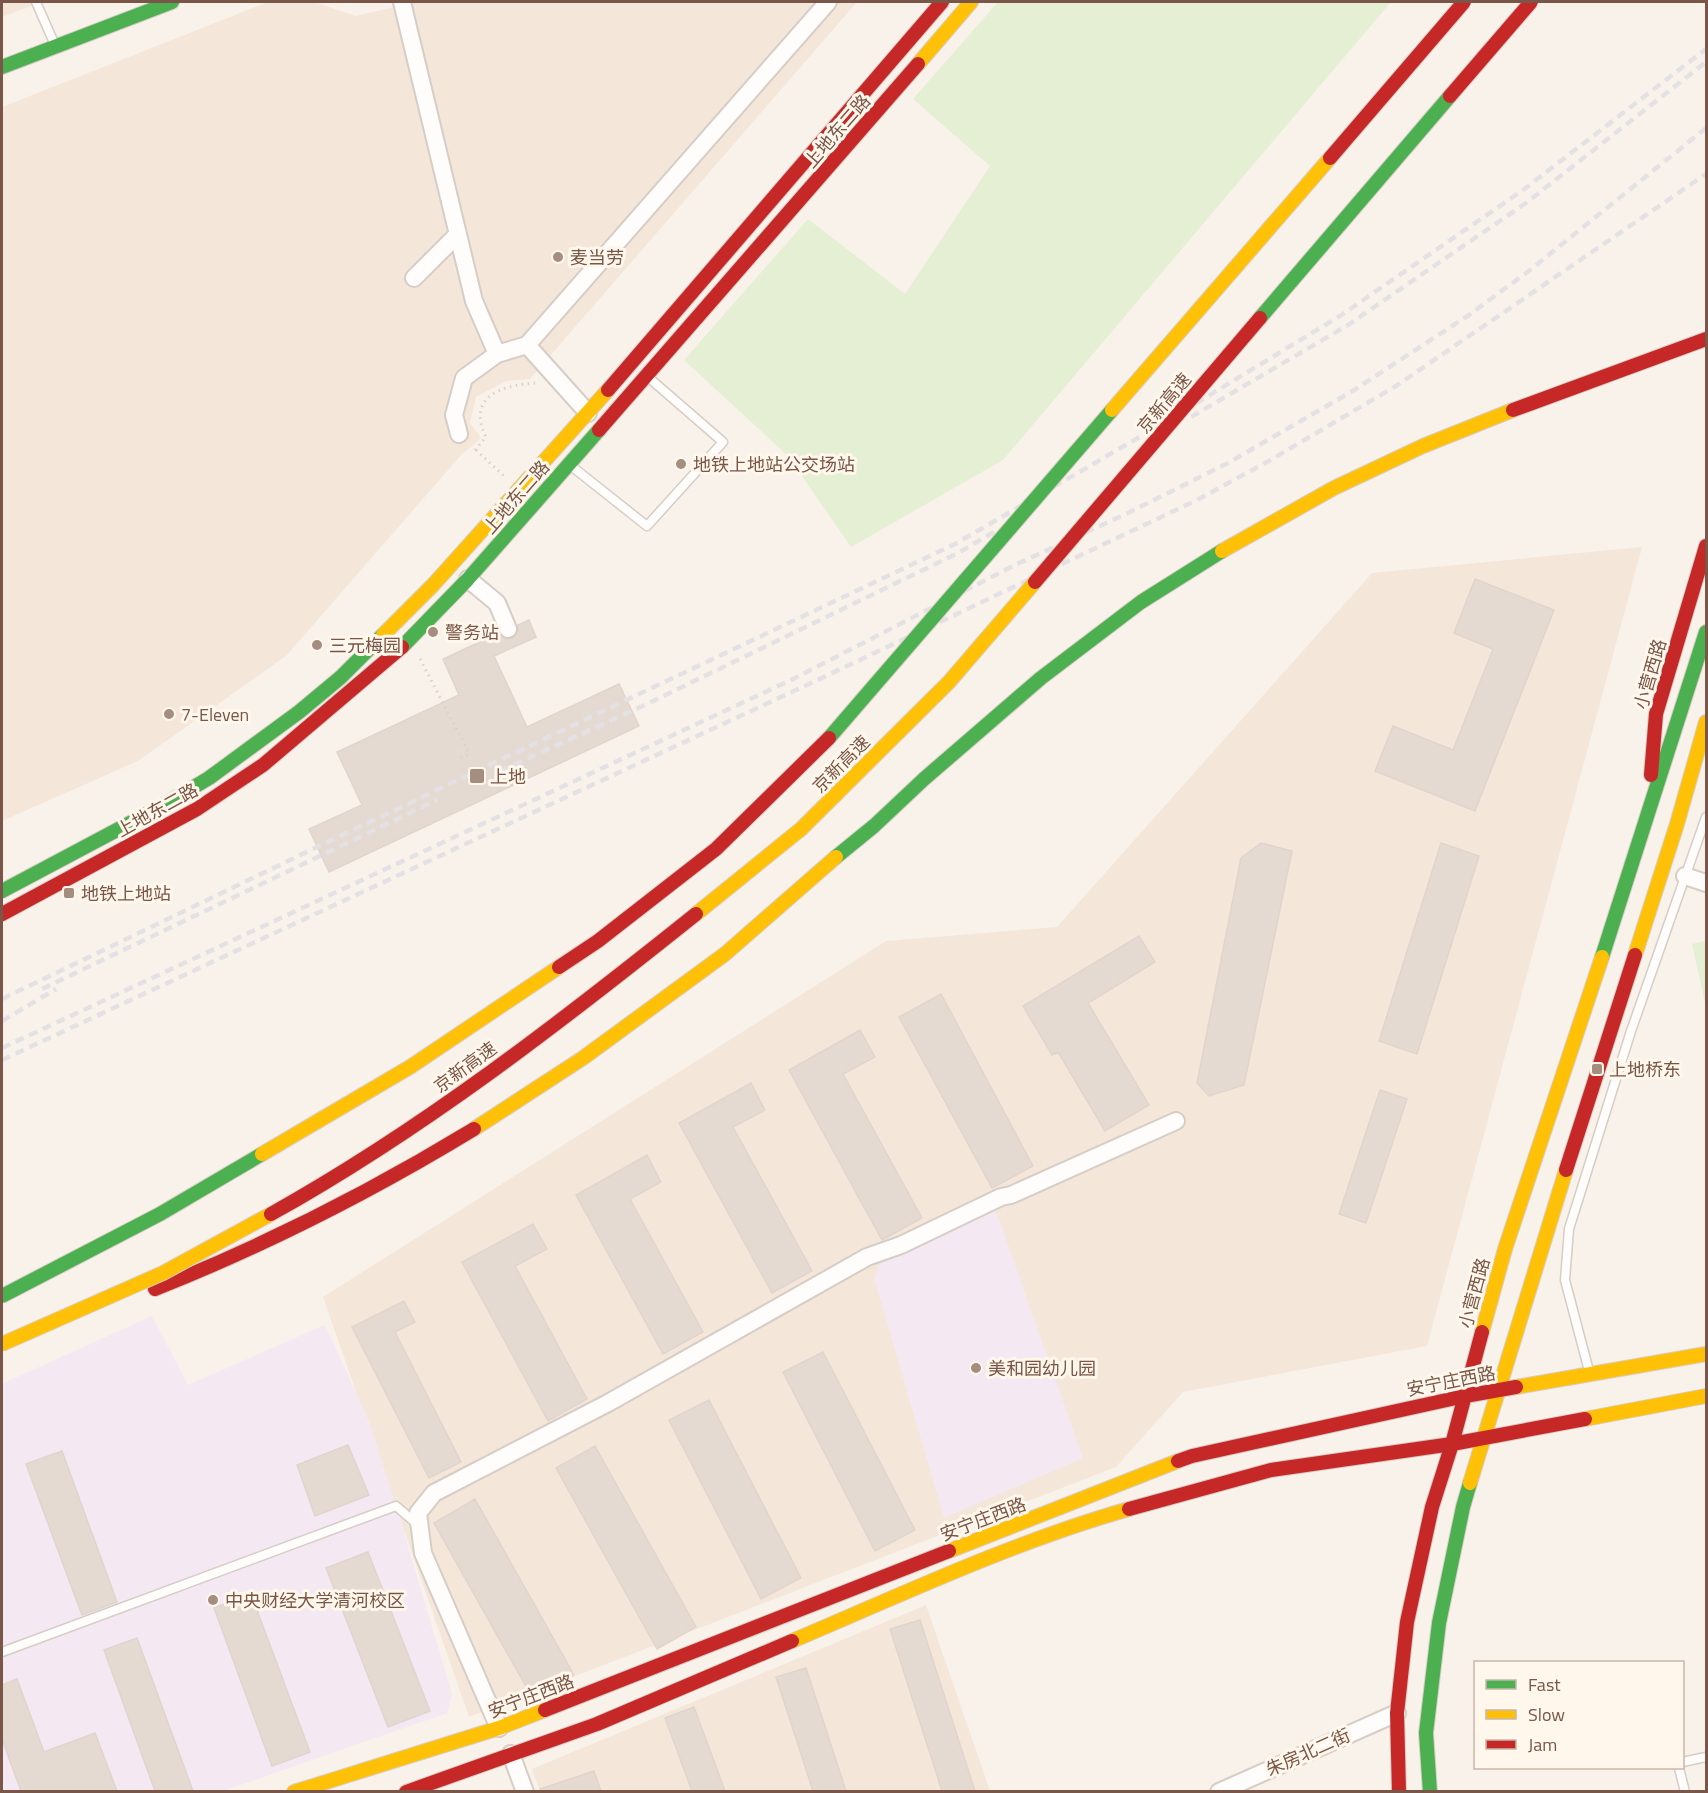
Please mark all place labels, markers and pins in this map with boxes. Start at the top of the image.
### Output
place label: 麦当劳 [570,244,624,271]
marker: 麦当劳 [551,250,565,264]
place label: 地铁上地站公交场站 [693,451,855,478]
marker: 地铁上地站公交场站 [674,457,688,471]
place label: 警务站 [445,619,499,646]
marker: 警务站 [426,625,440,639]
place label: 三元梅园 [329,632,401,659]
marker: 三元梅园 [310,638,324,652]
place label: 7-Eleven [181,701,249,728]
marker: 7-Eleven [162,707,176,721]
place label: 上地 [490,763,526,790]
marker: 上地 [468,767,486,785]
place label: 地铁上地站 [81,880,171,907]
marker: 地铁上地站 [62,886,76,900]
place label: 上地桥东 [1609,1056,1681,1083]
marker: 上地桥东 [1590,1062,1604,1076]
place label: 美和园幼儿园 [988,1355,1096,1382]
marker: 美和园幼儿园 [969,1361,983,1375]
place label: 中央财经大学清河校区 [225,1587,405,1614]
marker: 中央财经大学清河校区 [206,1593,220,1607]

